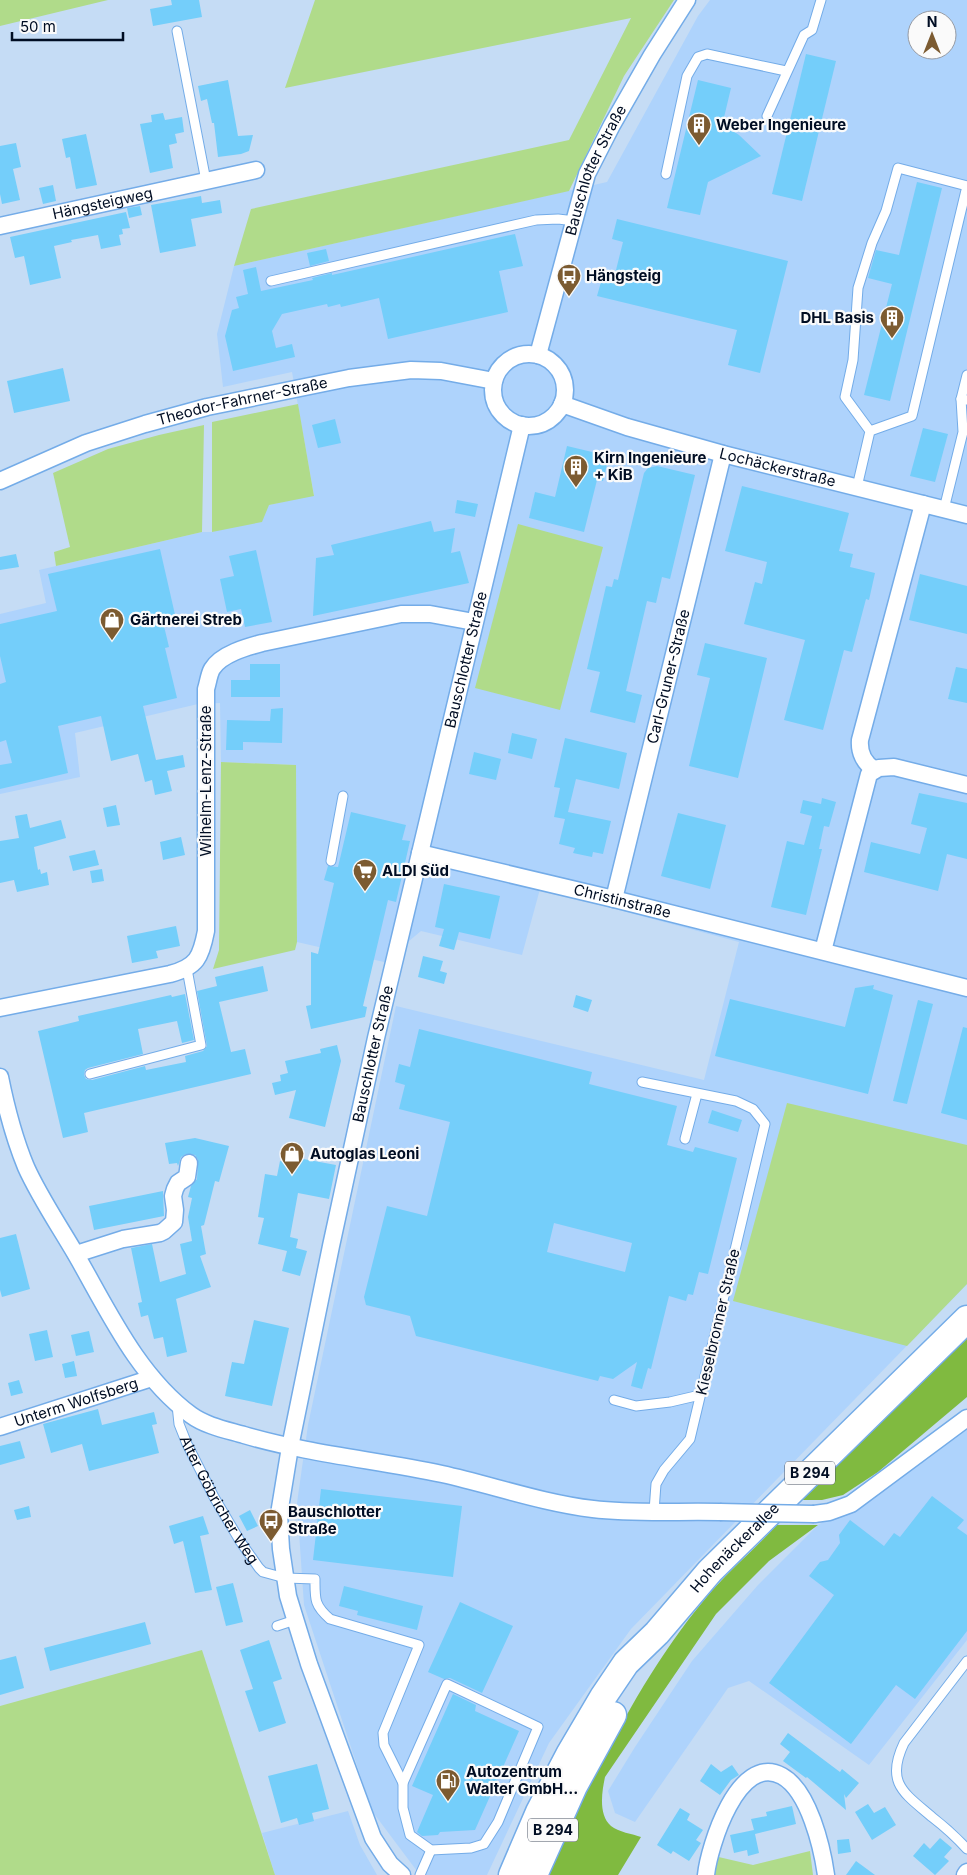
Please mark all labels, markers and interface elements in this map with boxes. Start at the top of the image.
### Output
scale bar [12,10,124,42]
north arrow [907,10,957,60]
text: N [927,13,937,30]
text: 50 m [20,17,56,36]
street label: Bauschlotter Straße [561,102,630,238]
building icon: Weber Ingenieure [686,112,712,146]
place label: Weber Ingenieure [716,115,846,134]
street label: Hängsteigweg [51,183,154,223]
bus stop icon: Hängsteig [556,263,582,297]
place label: Hängsteig [586,266,661,285]
building icon: DHL Basis [879,305,905,339]
place label: DHL Basis [800,308,874,327]
street label: Theodor-Fahrner-Straße [155,373,329,429]
street label: Lochäckerstraße [718,444,838,491]
place label: Kirn Ingenieure + KiB [594,448,706,484]
building icon: Kirn Ingenieure + KiB [563,454,589,488]
street label: Bauschlotter Straße [440,590,491,730]
shop icon: Gärtnerei Streb [99,607,125,641]
street label: Carl-Gruner-Straße [642,607,694,746]
place label: Gärtnerei Streb [130,610,242,629]
street label: Wilhelm-Lenz-Straße [196,705,215,857]
supermarket icon: ALDI Süd [352,858,378,892]
place label: ALDI Süd [382,861,449,880]
street label: Christinstraße [572,880,673,922]
street label: Bauschlotter Straße [348,984,397,1124]
shop icon: Autoglas Leoni [279,1141,305,1175]
place label: Autoglas Leoni [310,1144,419,1163]
street label: Kieselbronner Straße [691,1247,744,1397]
street label: Unterm Wolfsberg [12,1373,140,1431]
street label: Alter Göbricher Weg [176,1433,263,1567]
road number: B 294 [785,1462,835,1485]
street label: Hohenäckerallee [686,1498,783,1596]
place label: Bauschlotter Straße [288,1502,381,1538]
bus stop icon: Bauschlotter Straße [258,1508,284,1542]
place label: Autozentrum Walter GmbH... [466,1762,578,1798]
fuel station icon: Autozentrum Walter GmbH... [435,1768,461,1802]
road number: B 294 [528,1818,578,1842]

